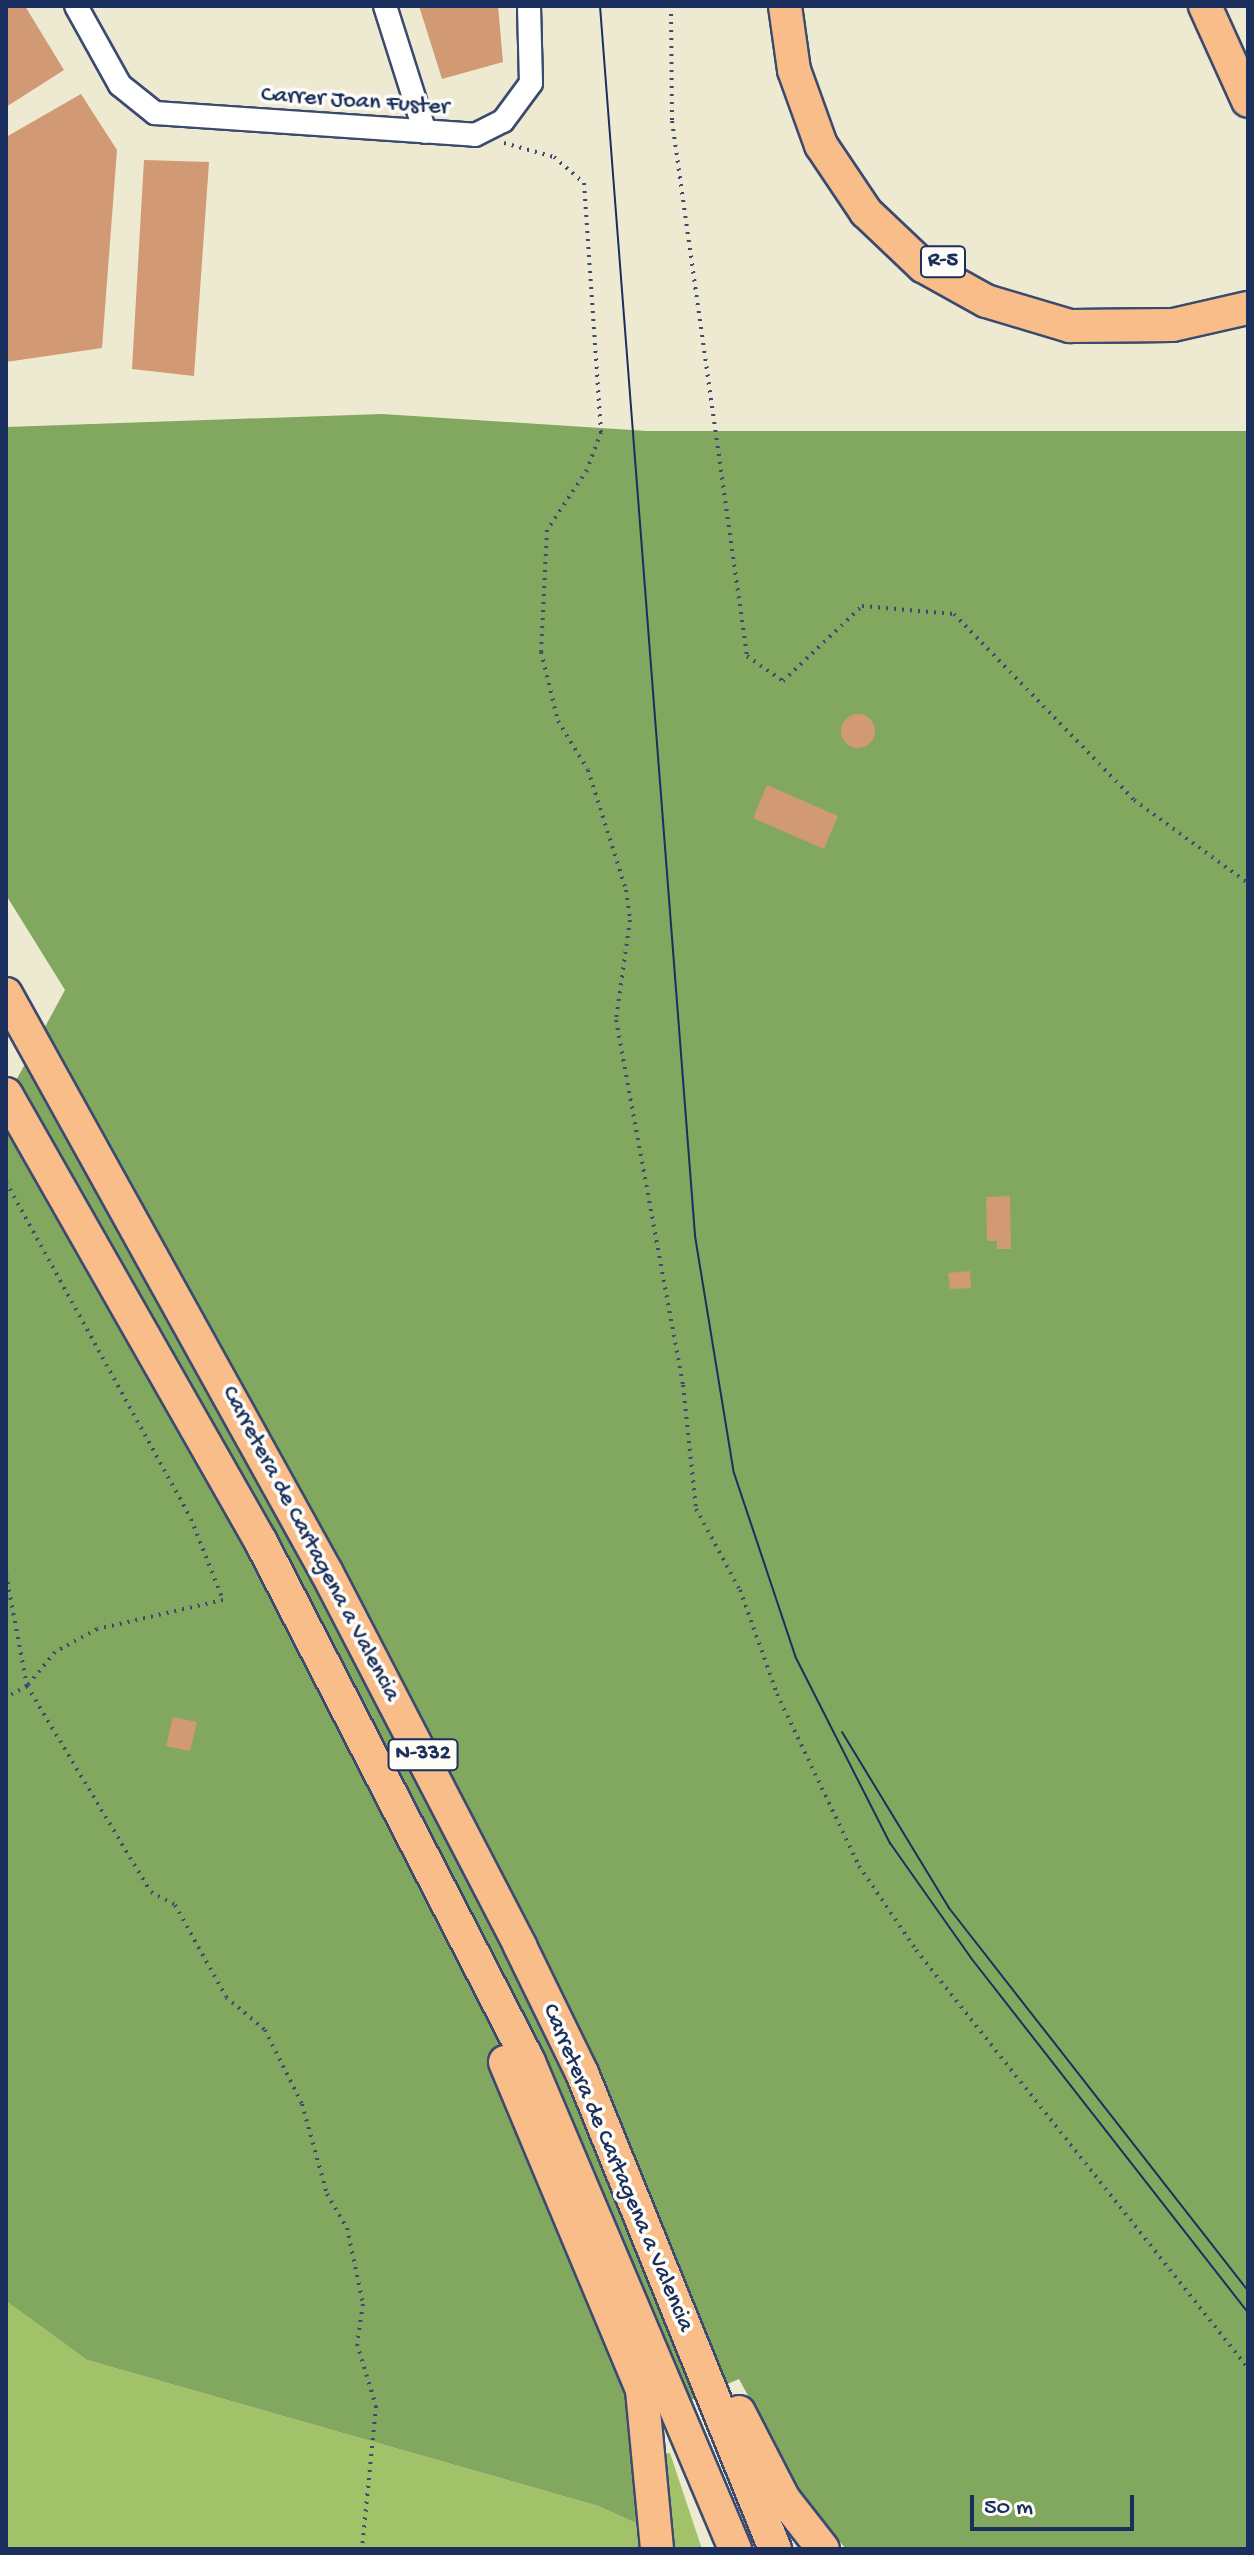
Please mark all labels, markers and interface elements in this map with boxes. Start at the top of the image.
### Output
street label: Carrer Joan Fuster [260,81,450,123]
road number: R-5 [919,244,967,280]
street label: Carretera de Cartagena a Valencia [214,1381,406,1707]
road number: N-332 [387,1737,459,1773]
street label: Carretera de Cartagena a Valencia [535,2000,699,2336]
scale bar [974,2479,1138,2529]
text: 50 m [984,2494,1033,2523]

